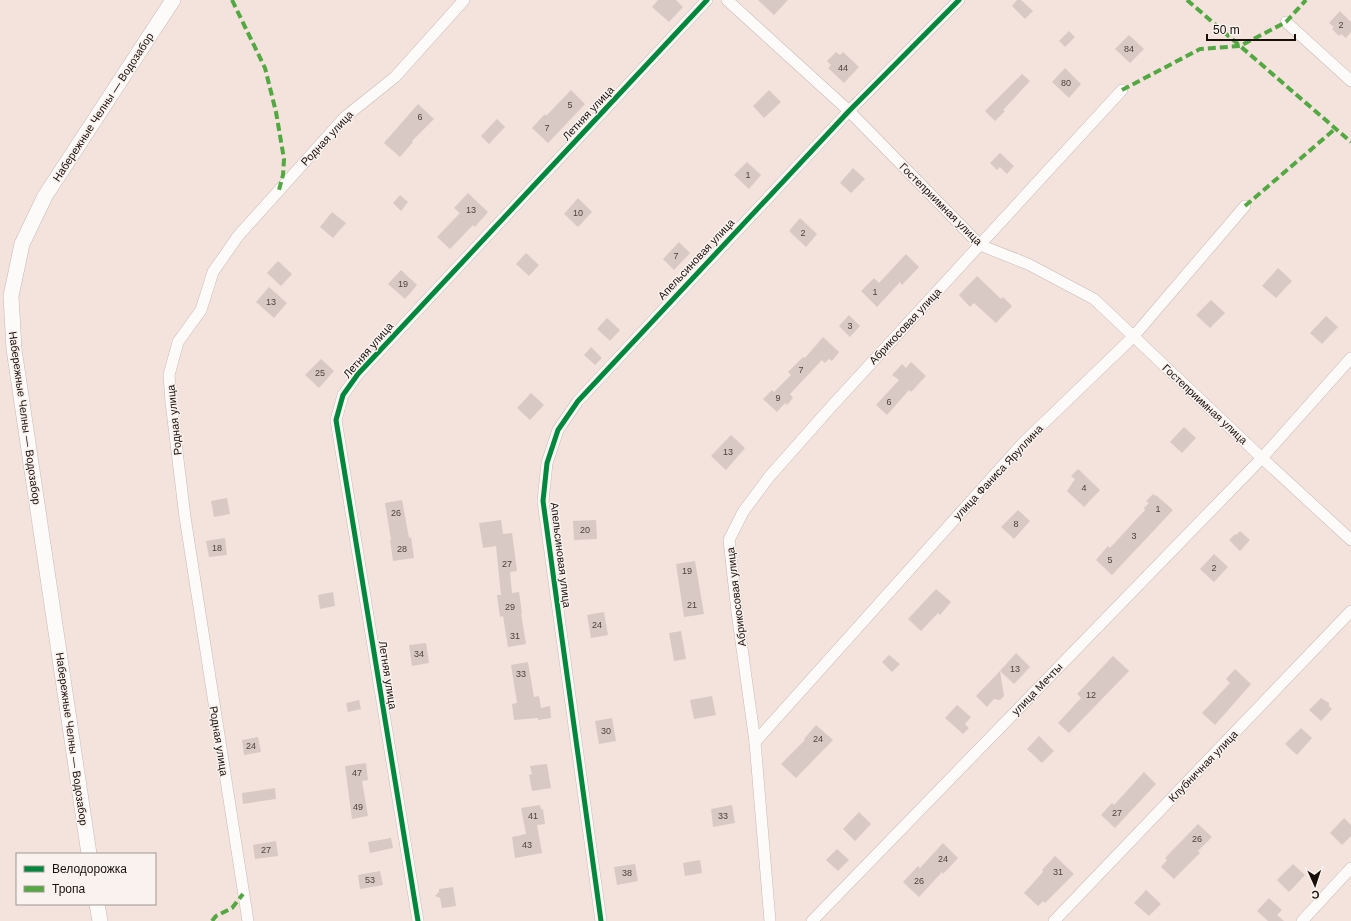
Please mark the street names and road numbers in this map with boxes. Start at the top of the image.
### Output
street label: Набережные Челны — Водозабор [50,30,156,184]
street label: Летняя улица [560,83,617,142]
street label: Родная улица [299,107,356,168]
street label: Гостеприимная улица [897,160,985,248]
street label: Апельсиновая улица [655,215,737,302]
street label: Абрикосовая улица [867,285,944,367]
street label: Летняя улица [341,319,396,380]
street label: Набережные Челны — Водозабор [7,331,43,505]
street label: Гостеприимная улица [1160,362,1250,447]
street label: Родная улица [164,383,184,456]
street label: улица Фаниса Яруллина [951,422,1046,522]
street label: Апельсиновая улица [549,502,574,609]
street label: Абрикосовая улица [724,546,748,647]
street label: Летняя улица [377,640,399,711]
street label: Набережные Челны — Водозабор [54,652,90,826]
street label: улица Мечты [1009,661,1065,717]
street label: Родная улица [208,705,231,778]
street label: Клубничная улица [1166,727,1241,804]

